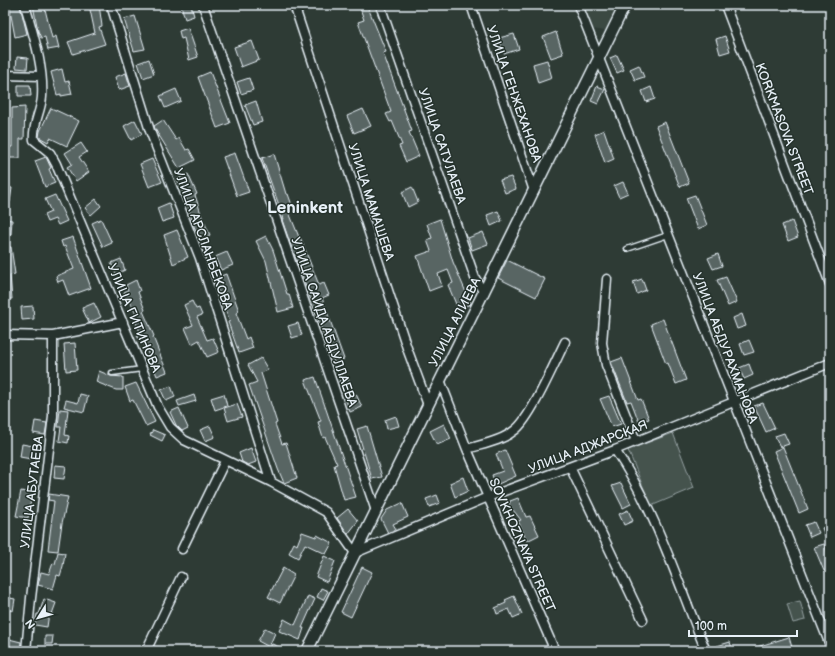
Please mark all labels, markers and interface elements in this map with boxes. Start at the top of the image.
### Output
street label: УЛИЦА ГЕНЖЕХАНОВА [483,23,545,165]
street label: KORKMASOVA STREET [751,61,817,198]
street label: УЛИЦА САТУЛАЕВА [415,86,469,206]
street label: УЛИЦА МАМАШЕВА [344,141,398,263]
street label: УЛИЦА АРСЛАНБЕКОВА [170,166,236,312]
district label: Leninkent [267,198,343,218]
street label: УЛИЦА САИДА АБДУЛЛАЕВА [287,235,361,409]
street label: УЛИЦА ГИТИНОВА [104,261,164,375]
street label: УЛИЦА АБДУРАХМАНОВА [689,270,761,426]
street label: УЛИЦА АЛИЕВА [426,275,484,369]
street label: УЛИЦА АДЖАРСКАЯ [526,417,650,477]
street label: УЛИЦА АБУТАЕВА [17,435,47,549]
street label: SOVKHOZNAYA STREET [485,476,559,614]
north arrow [18,598,58,638]
scale bar [689,612,797,638]
text: N [23,617,38,631]
text: 100 m [695,619,727,634]

